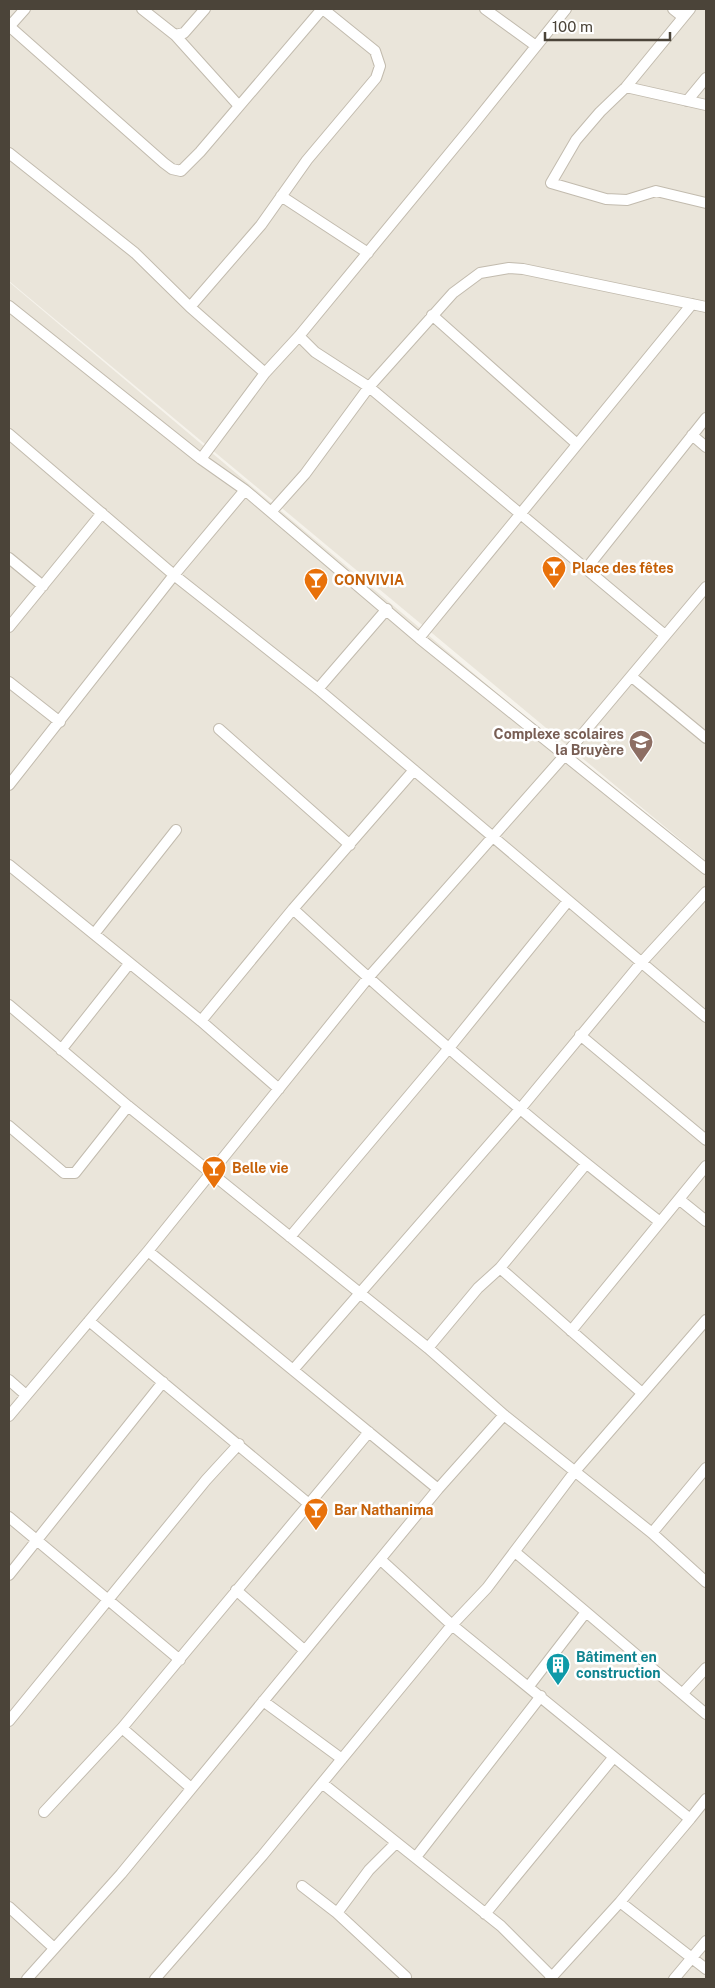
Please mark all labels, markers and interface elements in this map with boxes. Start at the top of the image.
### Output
scale bar [545,10,670,42]
text: 100 m [552,18,593,35]
bar icon: Place des fêtes [541,555,567,589]
place label: Place des fêtes [572,560,674,576]
bar icon: CONVIVIA [303,567,329,601]
place label: CONVIVIA [334,572,404,588]
place label: Complexe scolaires la Bruyère [494,726,624,758]
school or university icon: Complexe scolaires la Bruyère [628,729,654,763]
bar icon: Belle vie [201,1155,227,1189]
place label: Belle vie [232,1160,289,1176]
bar icon: Bar Nathanima [303,1497,329,1531]
place label: Bar Nathanima [334,1502,434,1518]
place label: Bâtiment en construction [576,1649,661,1681]
building icon: Bâtiment en construction [545,1652,571,1686]

